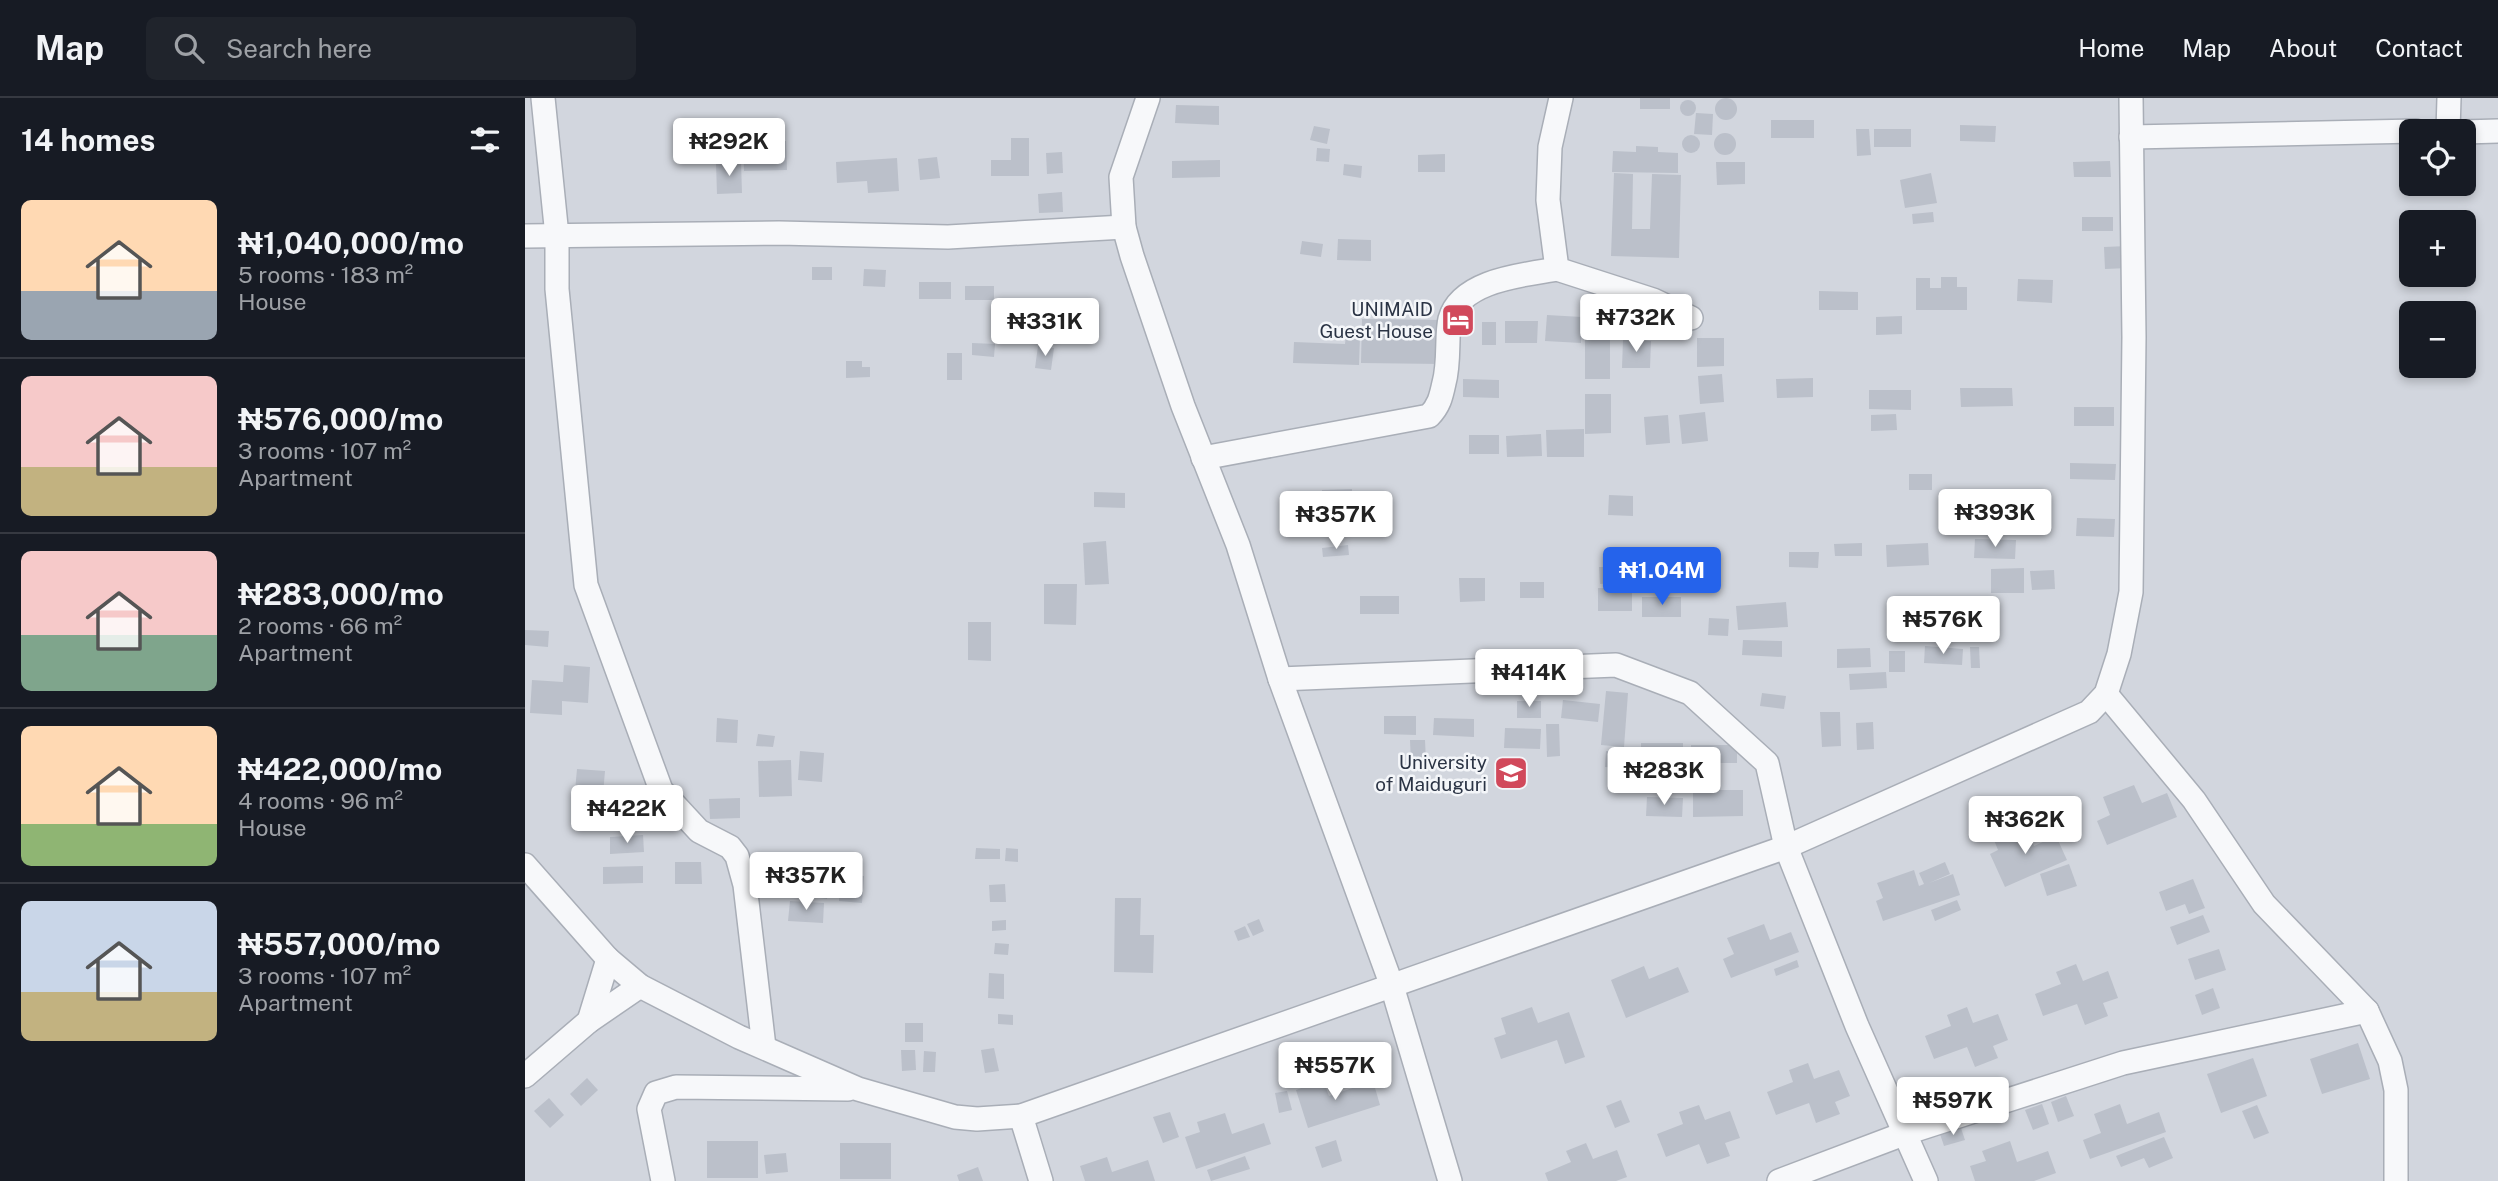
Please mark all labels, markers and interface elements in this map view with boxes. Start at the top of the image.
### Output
search box [146,17,636,80]
text: Map [35,29,104,67]
icon: search [170,29,208,67]
text: Search here [226,33,372,64]
text: Home [2078,34,2144,62]
text: Map [2182,34,2231,62]
text: About [2269,34,2337,62]
text: Contact [2375,34,2463,62]
pin: ₦292K [680,118,778,178]
map controls [2399,119,2476,378]
button: locate [2399,119,2476,196]
icon: filters [466,121,504,159]
text: 14 homes [21,122,155,158]
text: ₦292K [689,127,769,154]
button: + [2399,210,2476,287]
text: ₦1,040,000/mo [238,225,464,261]
icon: home [77,228,161,312]
text: 5 rooms · 183 m² [238,261,413,288]
text: House [238,288,306,315]
pin: ₦732K [1587,294,1685,354]
place label: UNIMAID Guest House [1319,298,1433,342]
pin: ₦331K [996,299,1094,358]
hotel icon: UNIMAID Guest House [1439,301,1477,339]
button: − [2399,301,2476,378]
text: ₦732K [1596,303,1676,330]
text: ₦331K [1007,307,1083,334]
text: ₦576,000/mo [238,401,443,437]
icon: home [77,404,161,488]
text: 3 rooms · 107 m² [238,437,411,464]
text: Apartment [238,464,353,491]
pin: ₦393K [1946,490,2044,549]
pin: ₦357K [1287,491,1385,551]
text: ₦393K [1954,498,2036,525]
text: ₦357K [1296,500,1376,527]
pin: ₦1.04M [1605,547,1719,607]
text: ₦1.04M [1619,556,1705,583]
text: ₦283,000/mo [238,576,444,612]
icon: home [77,579,161,663]
pin: ₦576K [1894,596,1992,656]
text: ₦576K [1903,605,1983,632]
text: 2 rooms · 66 m² [238,612,402,639]
text: Apartment [238,639,353,666]
pin: ₦414K [1480,650,1578,709]
text: ₦414K [1491,658,1567,685]
pin: ₦283K [1615,748,1713,807]
text: ₦422,000/mo [238,751,442,787]
place label: University of Maiduguri [1375,751,1487,795]
icon: home [77,754,161,838]
school or university icon: University of Maiduguri [1492,754,1530,792]
text: ₦283K [1624,756,1704,783]
pin: ₦422K [578,786,676,845]
text: 4 rooms · 96 m² [238,787,403,814]
text: ₦422K [587,794,667,821]
pin: ₦362K [1976,796,2074,856]
text: ₦362K [1985,805,2065,832]
text: House [238,814,306,841]
pin: ₦357K [757,852,855,912]
text: ₦357K [766,861,846,888]
text: ₦557,000/mo [238,926,440,962]
icon: home [77,929,161,1013]
text: 3 rooms · 107 m² [238,962,411,989]
text: Apartment [238,989,353,1016]
pin: ₦557K [1286,1042,1384,1102]
text: ₦557K [1294,1051,1376,1078]
pin: ₦597K [1904,1077,2002,1137]
text: ₦597K [1913,1086,1993,1113]

